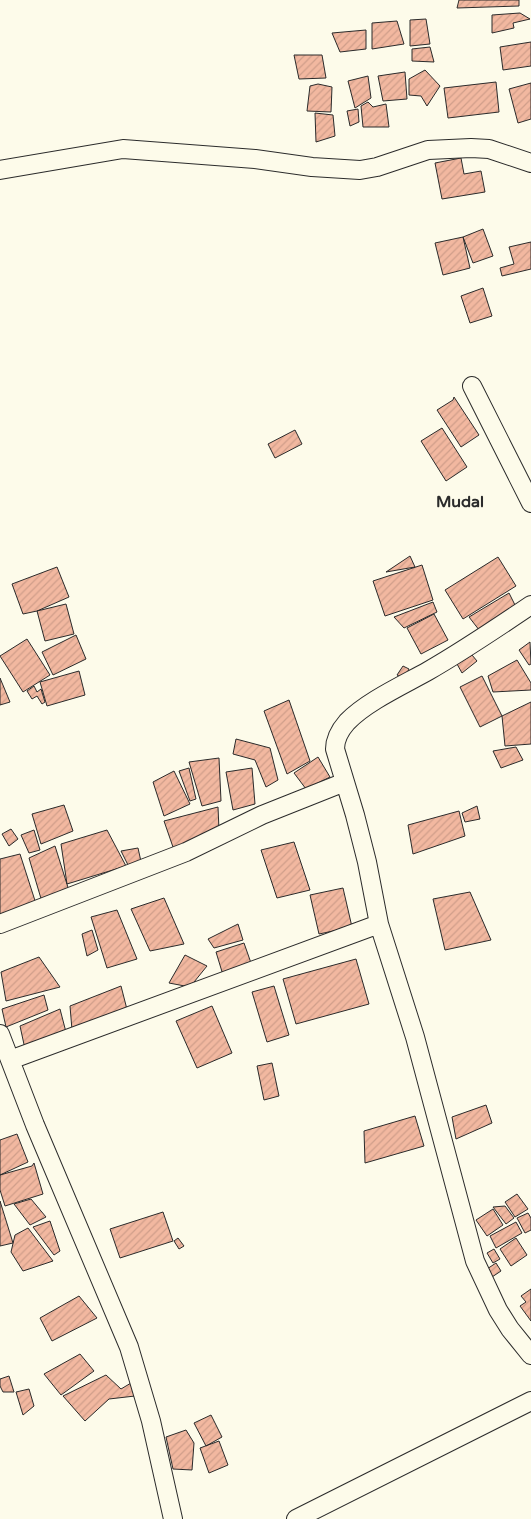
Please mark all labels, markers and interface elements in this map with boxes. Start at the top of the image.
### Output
district label: Mudal [436,492,484,512]

